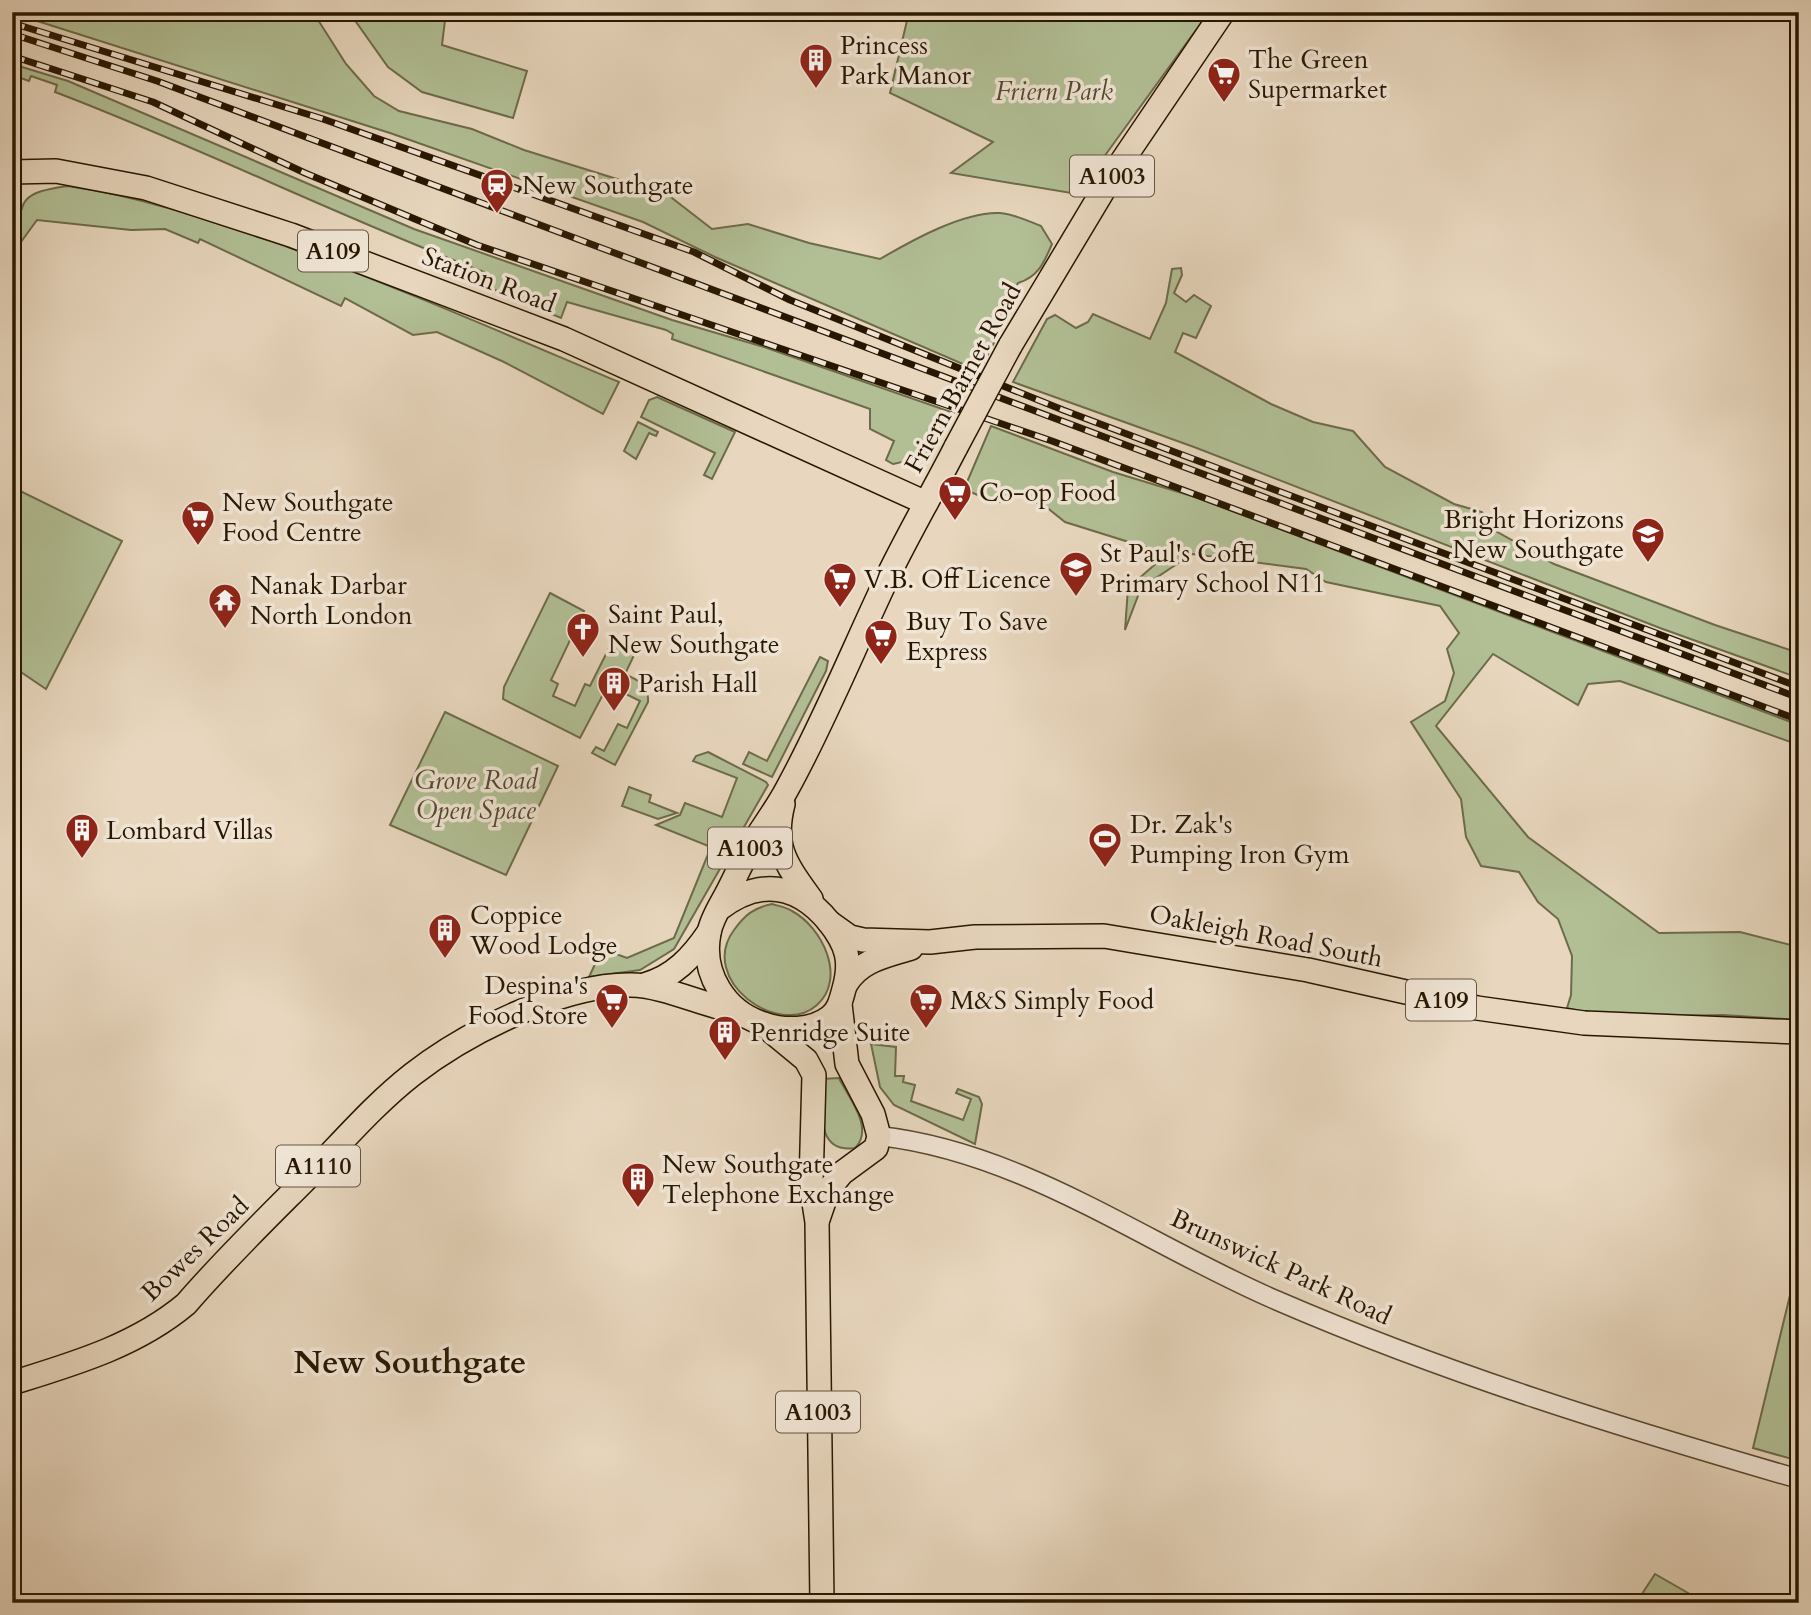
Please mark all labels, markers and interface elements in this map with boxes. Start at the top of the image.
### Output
place label: Princess Park Manor [840,28,972,93]
building icon: Princess Park Manor [797,41,835,90]
place label: The Green Supermarket [1248,42,1387,107]
supermarket icon: The Green Supermarket [1205,55,1243,104]
park label: Friern Park [995,74,1113,109]
road number: A1003 [1070,156,1154,196]
station icon: New Southgate [478,166,516,215]
place label: New Southgate [522,168,693,203]
road number: A109 [298,230,368,272]
street label: Station Road [417,238,561,322]
street label: Friern Barnet Road [896,277,1030,479]
supermarket icon: Co-op Food [936,473,974,522]
place label: Co-op Food [979,475,1116,510]
place label: New Southgate Food Centre [222,485,393,550]
supermarket icon: New Southgate Food Centre [179,498,217,547]
place label: Bright Horizons New Southgate [1444,502,1624,567]
school or university icon: Bright Horizons New Southgate [1629,515,1667,564]
place label: St Paul's CofE Primary School N11 [1100,536,1325,601]
school or university icon: St Paul's CofE Primary School N11 [1057,549,1095,598]
supermarket icon: V.B. Off Licence [821,560,859,609]
place label: V.B. Off Licence [864,562,1051,597]
place label: Nanak Darbar North London [250,568,413,633]
temple icon: Nanak Darbar North London [206,581,244,630]
place label: Saint Paul, New Southgate [608,597,779,662]
place label: Buy To Save Express [906,604,1048,669]
church icon: Saint Paul, New Southgate [564,610,602,659]
supermarket icon: Buy To Save Express [862,617,900,666]
building icon: Parish Hall [595,664,633,713]
place label: Parish Hall [638,666,758,701]
park label: Grove Road Open Space [415,763,539,828]
place label: Dr. Zak's Pumping Iron Gym [1130,807,1350,872]
building icon: Lombard Villas [63,811,101,860]
place label: Lombard Villas [106,813,273,848]
sports icon: Dr. Zak's Pumping Iron Gym [1086,820,1124,869]
road number: A1003 [708,828,792,868]
street label: Oakleigh Road South [1146,896,1386,976]
place label: Coppice Wood Lodge [469,898,618,963]
building icon: Coppice Wood Lodge [426,911,464,960]
place label: Despina's Food Store [468,968,588,1033]
road number: A109 [1406,980,1476,1020]
supermarket icon: Despina's Food Store [593,981,631,1030]
supermarket icon: M&S Simply Food [907,981,945,1030]
place label: M&S Simply Food [950,983,1154,1018]
building icon: Penridge Suite [706,1013,744,1062]
place label: Penridge Suite [750,1015,911,1050]
road number: A1110 [276,1146,360,1186]
place label: New Southgate Telephone Exchange [662,1147,895,1212]
building icon: New Southgate Telephone Exchange [619,1160,657,1209]
street label: Bowes Road [133,1189,257,1309]
street label: Brunswick Park Road [1165,1200,1397,1334]
district label: New Southgate [294,1340,526,1385]
road number: A1003 [776,1392,860,1432]

